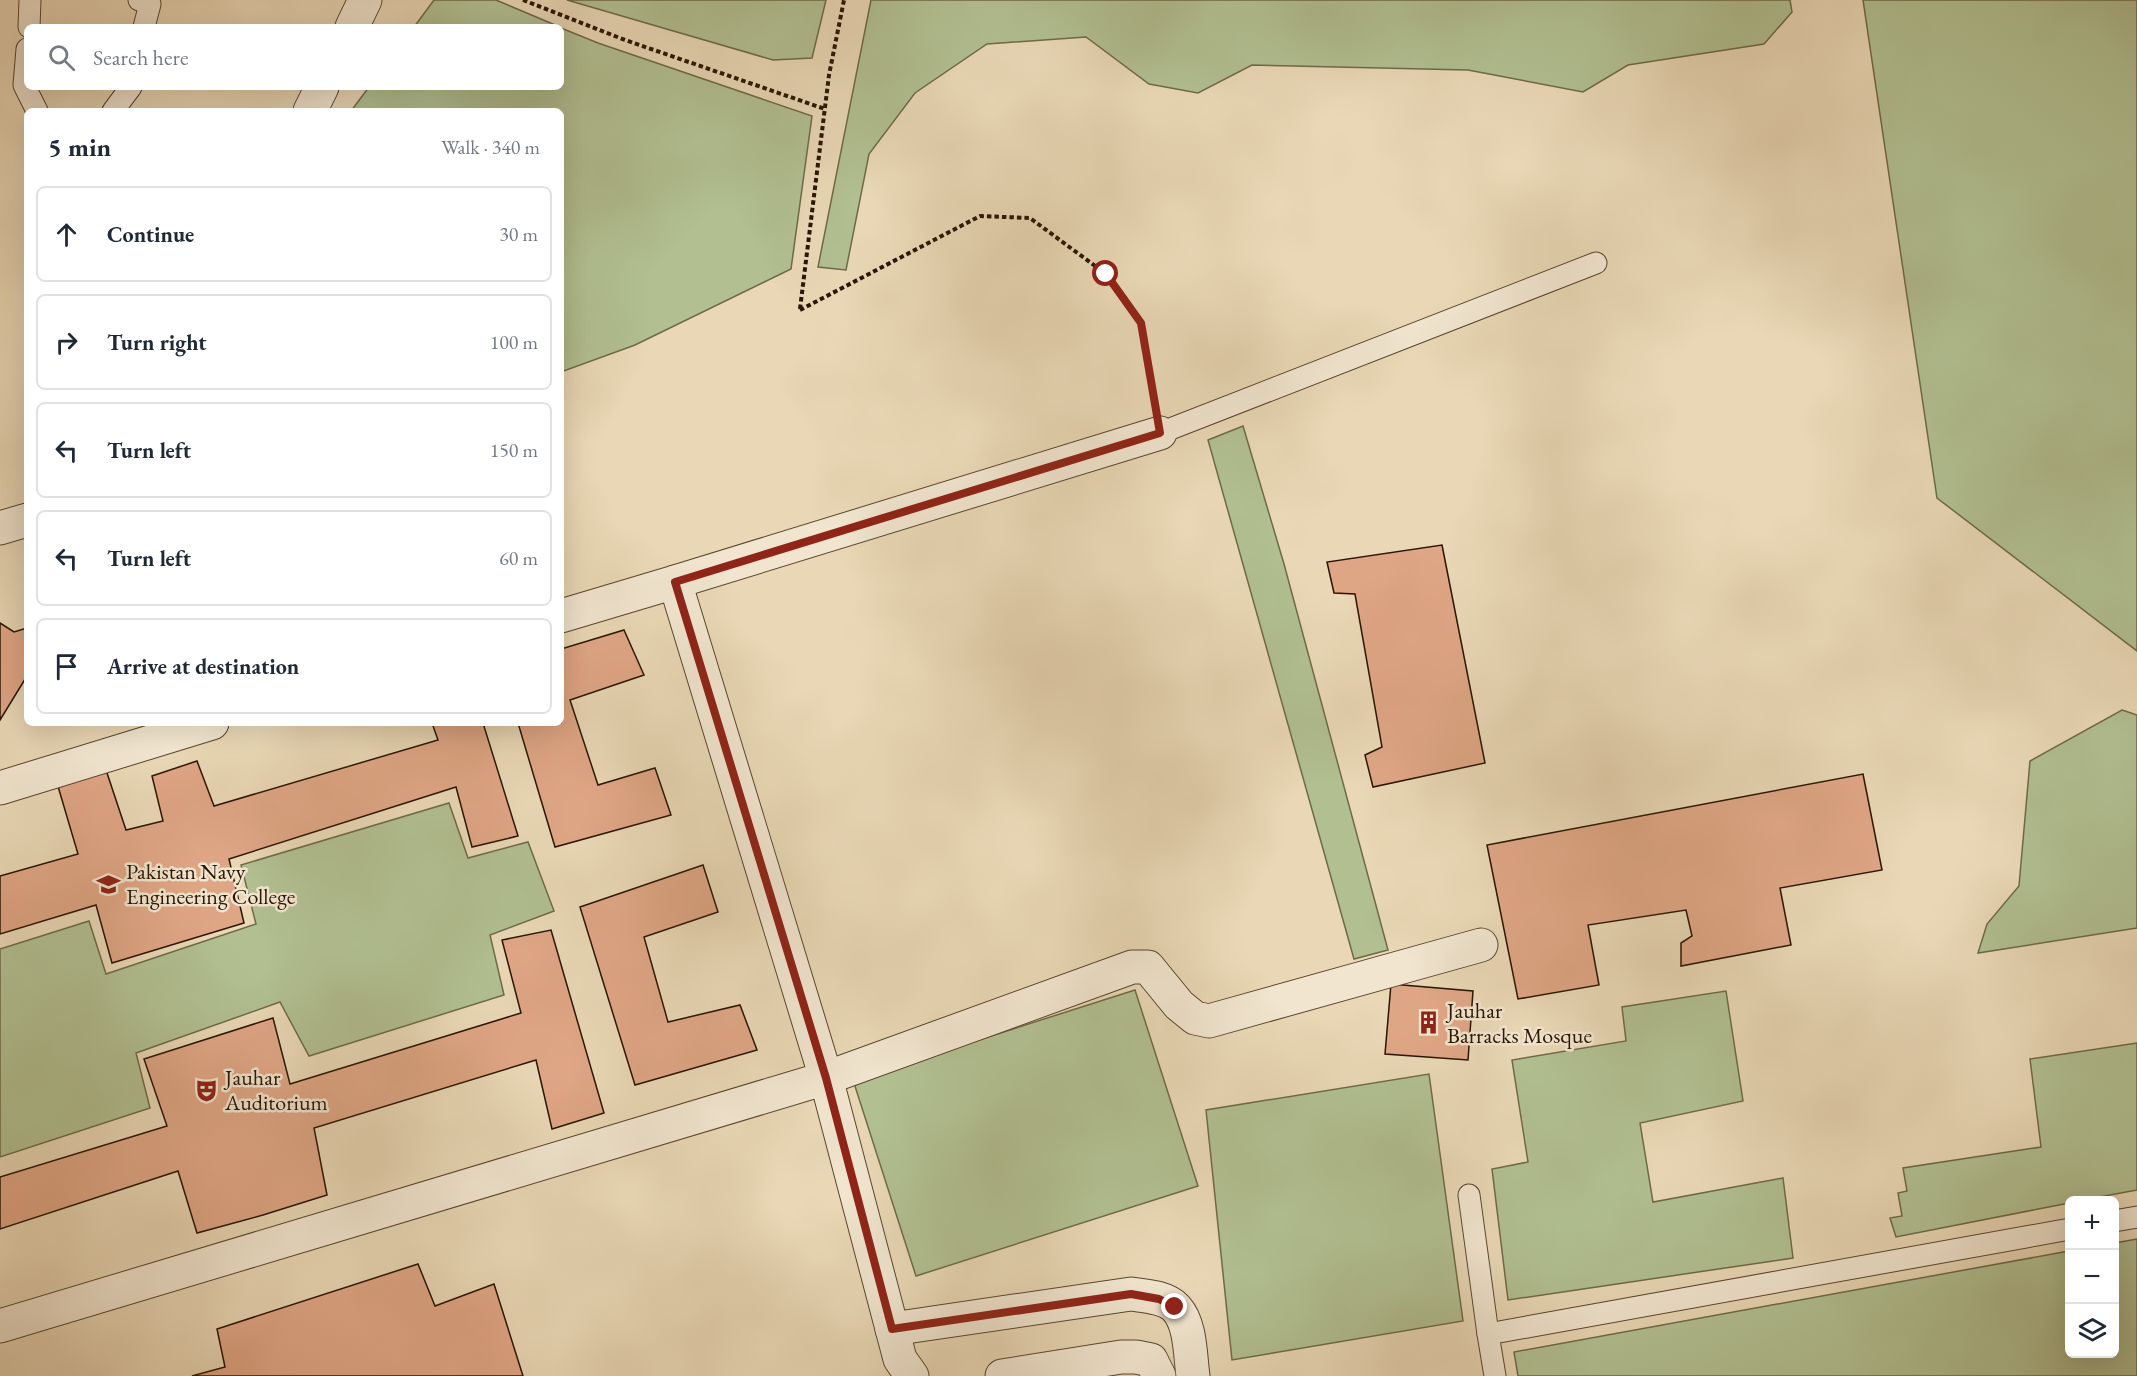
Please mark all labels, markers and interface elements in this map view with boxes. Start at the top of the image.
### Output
search box [24,24,564,90]
icon: search [45,41,78,74]
text: Search here [93,43,188,72]
text: 5 min [48,130,111,164]
text: Walk · 340 m [441,134,540,160]
icon: ahead [50,218,83,251]
text: Continue [107,220,194,249]
text: 30 m [499,221,538,247]
route start [1092,260,1118,286]
icon: right [50,326,83,359]
text: Turn right [107,328,206,357]
text: 100 m [490,329,538,355]
icon: left [50,434,83,467]
text: Turn left [107,436,191,465]
text: 150 m [490,437,538,463]
icon: left [50,542,83,575]
text: Turn left [107,544,191,573]
text: 60 m [499,545,538,571]
icon: arrive [50,650,83,683]
text: Arrive at destination [107,652,299,681]
place label: Pakistan Navy Engineering College [126,857,296,911]
school or university icon: Pakistan Navy Engineering College [95,871,121,897]
place label: Jauhar Barracks Mosque [1445,996,1592,1050]
building icon: Jauhar Barracks Mosque [1416,1010,1442,1036]
place label: Jauhar Auditorium [223,1063,328,1117]
theatre icon: Jauhar Auditorium [194,1077,220,1103]
map controls [2065,1196,2119,1358]
button: + [2065,1196,2119,1250]
button: − [2065,1250,2119,1304]
route end [1161,1293,1187,1319]
button: layers [2065,1304,2119,1358]

